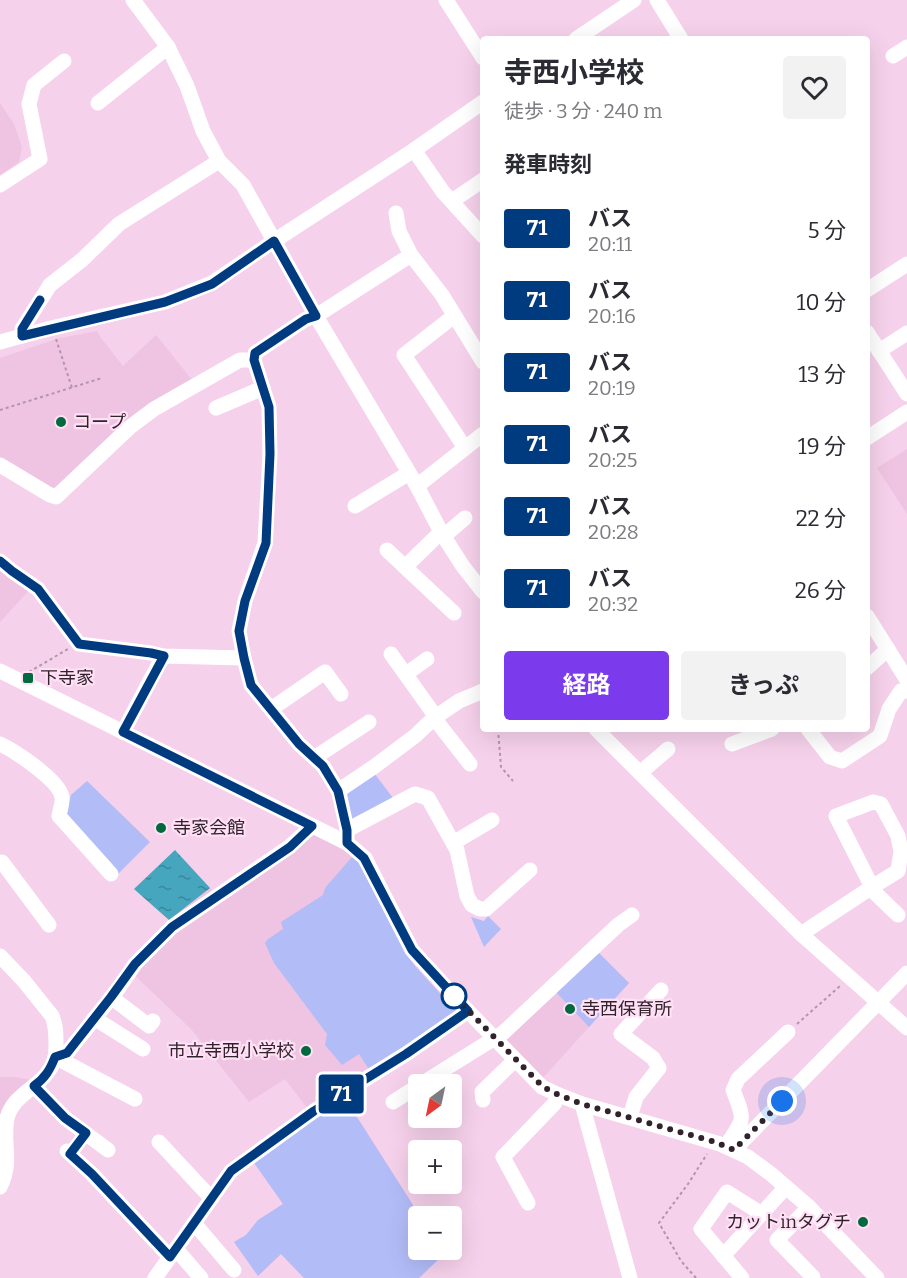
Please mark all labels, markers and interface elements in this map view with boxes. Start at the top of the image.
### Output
text: 寺西小学校 [504,56,644,89]
button: heart [783,56,846,119]
text: 徒歩 · 3 分 · 240 m [504,99,662,123]
text: 発車時刻 [504,151,592,178]
text: バス [588,205,632,232]
text: 71 [527,215,547,241]
text: 5 分 [808,217,846,244]
text: 20:11 [588,232,632,256]
text: バス [588,277,632,304]
text: 71 [527,287,547,313]
text: 10 分 [797,289,846,316]
text: 20:16 [588,304,636,328]
text: バス [588,349,632,376]
text: 71 [527,359,547,385]
text: 13 分 [798,361,846,388]
text: 20:19 [588,376,636,400]
place label: コープ [73,411,126,433]
marker: コープ [54,415,68,429]
text: バス [588,421,632,448]
text: 71 [527,431,547,457]
text: 19 分 [798,433,846,460]
text: 20:25 [588,448,637,472]
text: バス [588,493,632,520]
text: 71 [527,503,547,529]
text: 22 分 [796,505,846,532]
text: 20:28 [588,520,639,544]
text: バス [588,565,632,592]
text: 71 [527,575,547,601]
text: 26 分 [795,577,846,604]
text: 20:32 [588,592,638,616]
button: 経路 [504,651,669,720]
button: きっぷ [681,651,846,720]
place label: 下寺家 [40,667,94,689]
marker: 下寺家 [21,671,35,685]
place label: 寺家会館 [173,817,245,839]
marker: 寺家会館 [154,821,168,835]
unlabelled marker [441,983,467,1009]
place label: 寺西保育所 [582,998,672,1020]
marker: 寺西保育所 [563,1002,577,1016]
place label: 市立寺西小学校 [168,1040,294,1062]
marker: 市立寺西小学校 [299,1044,313,1058]
line badge: 71 [314,1074,368,1114]
north arrow [408,1074,462,1128]
map controls [408,1074,462,1260]
text: 71 [331,1081,351,1107]
your location [767,1086,797,1116]
button: + [408,1140,462,1194]
button: − [408,1206,462,1260]
place label: カットinタグチ [726,1211,851,1233]
marker: カットinタグチ [856,1215,870,1229]

